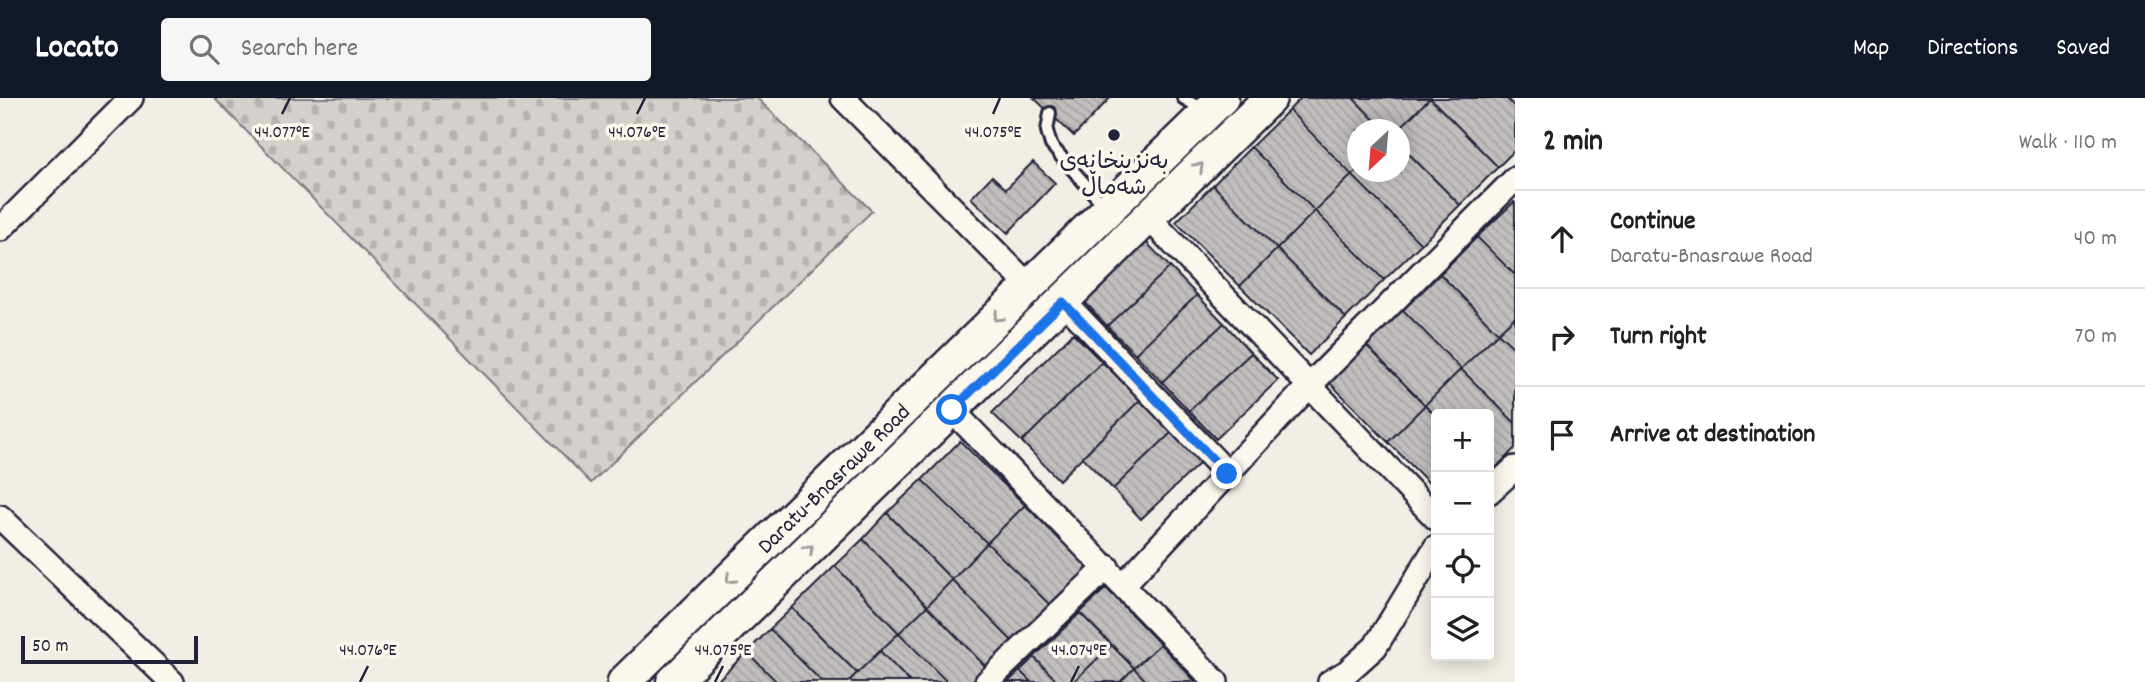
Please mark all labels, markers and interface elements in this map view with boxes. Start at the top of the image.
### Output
search box [161,18,651,81]
text: Locato [35,26,119,73]
icon: search [185,30,223,68]
text: Search here [241,31,358,68]
text: Map [1853,32,1889,66]
text: Directions [1927,32,2018,66]
text: Saved [2056,32,2110,66]
north arrow [1347,119,1410,182]
text: 44.077°E [254,121,310,146]
text: 44.076°E [608,121,666,146]
text: 44.075°E [965,121,1021,146]
text: 2 min [1543,122,1603,165]
marker: بەنزینخانەی شەماڵ [1106,127,1122,143]
text: Walk · 110 m [2019,127,2117,160]
place label: بەنزینخانەی شەماڵ [1059,147,1169,206]
one-way arrow [1191,162,1204,175]
text: Continue [1610,204,1695,241]
icon: ahead [1543,220,1581,258]
text: 40 m [2074,223,2117,256]
text: Daratu-Bnasrawe Road [1610,241,1813,274]
one-way arrow [993,308,1006,321]
icon: right [1543,318,1581,356]
text: Turn right [1610,319,1707,356]
text: 70 m [2075,321,2117,354]
route start [936,394,967,425]
street label: Daratu-Bnasrawe Road [751,398,919,563]
map controls [1431,409,1494,661]
button: + [1431,409,1494,472]
icon: arrive [1543,416,1581,454]
text: Arrive at destination [1610,417,1815,454]
route end [1211,458,1242,489]
button: − [1431,472,1494,535]
button: locate [1431,535,1494,598]
one-way arrow [801,544,814,557]
one-way arrow [725,570,738,583]
button: layers [1431,598,1494,661]
scale bar [21,633,198,665]
text: 50 m [32,634,69,661]
text: 44.076°E [339,639,397,664]
text: 44.075°E [695,639,751,664]
text: 44.074°E [1051,639,1107,664]

